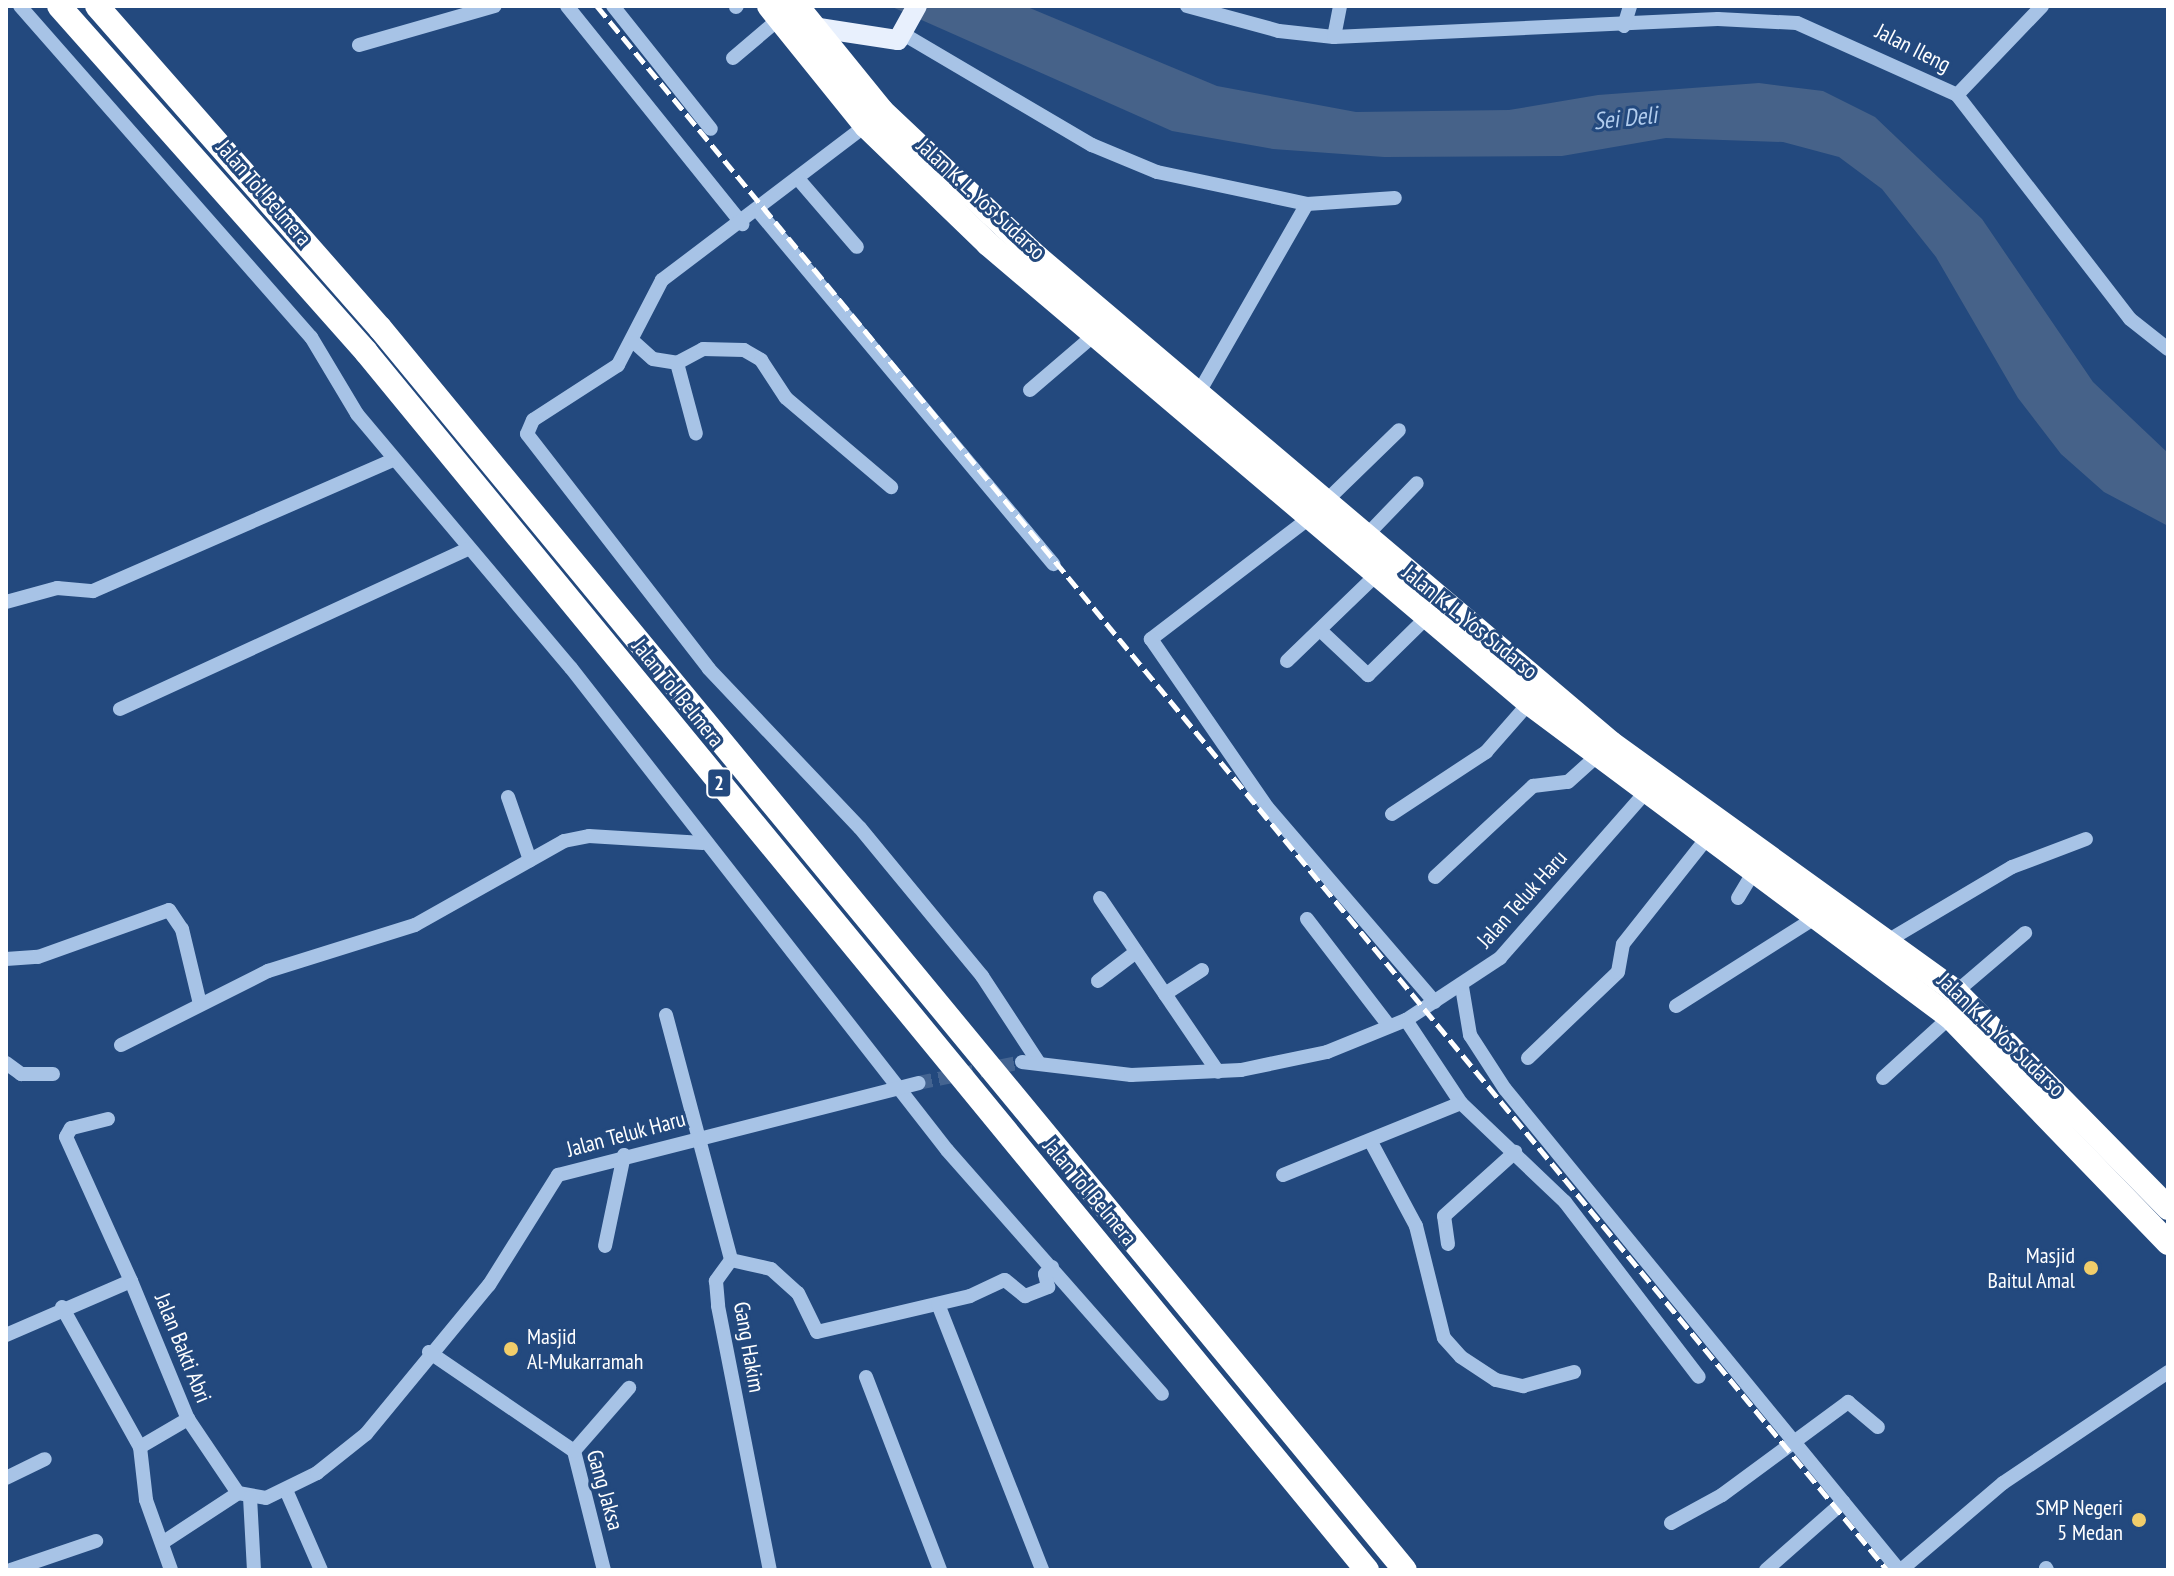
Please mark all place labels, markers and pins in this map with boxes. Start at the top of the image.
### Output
place label: Masjid Baitul Amal [1987,1242,2075,1294]
marker: Masjid Baitul Amal [2082,1259,2100,1277]
place label: Masjid Al-Mukarramah [527,1323,643,1374]
marker: Masjid Al-Mukarramah [502,1340,520,1358]
place label: SMP Negeri 5 Medan [2035,1494,2123,1546]
marker: SMP Negeri 5 Medan [2130,1511,2148,1529]

